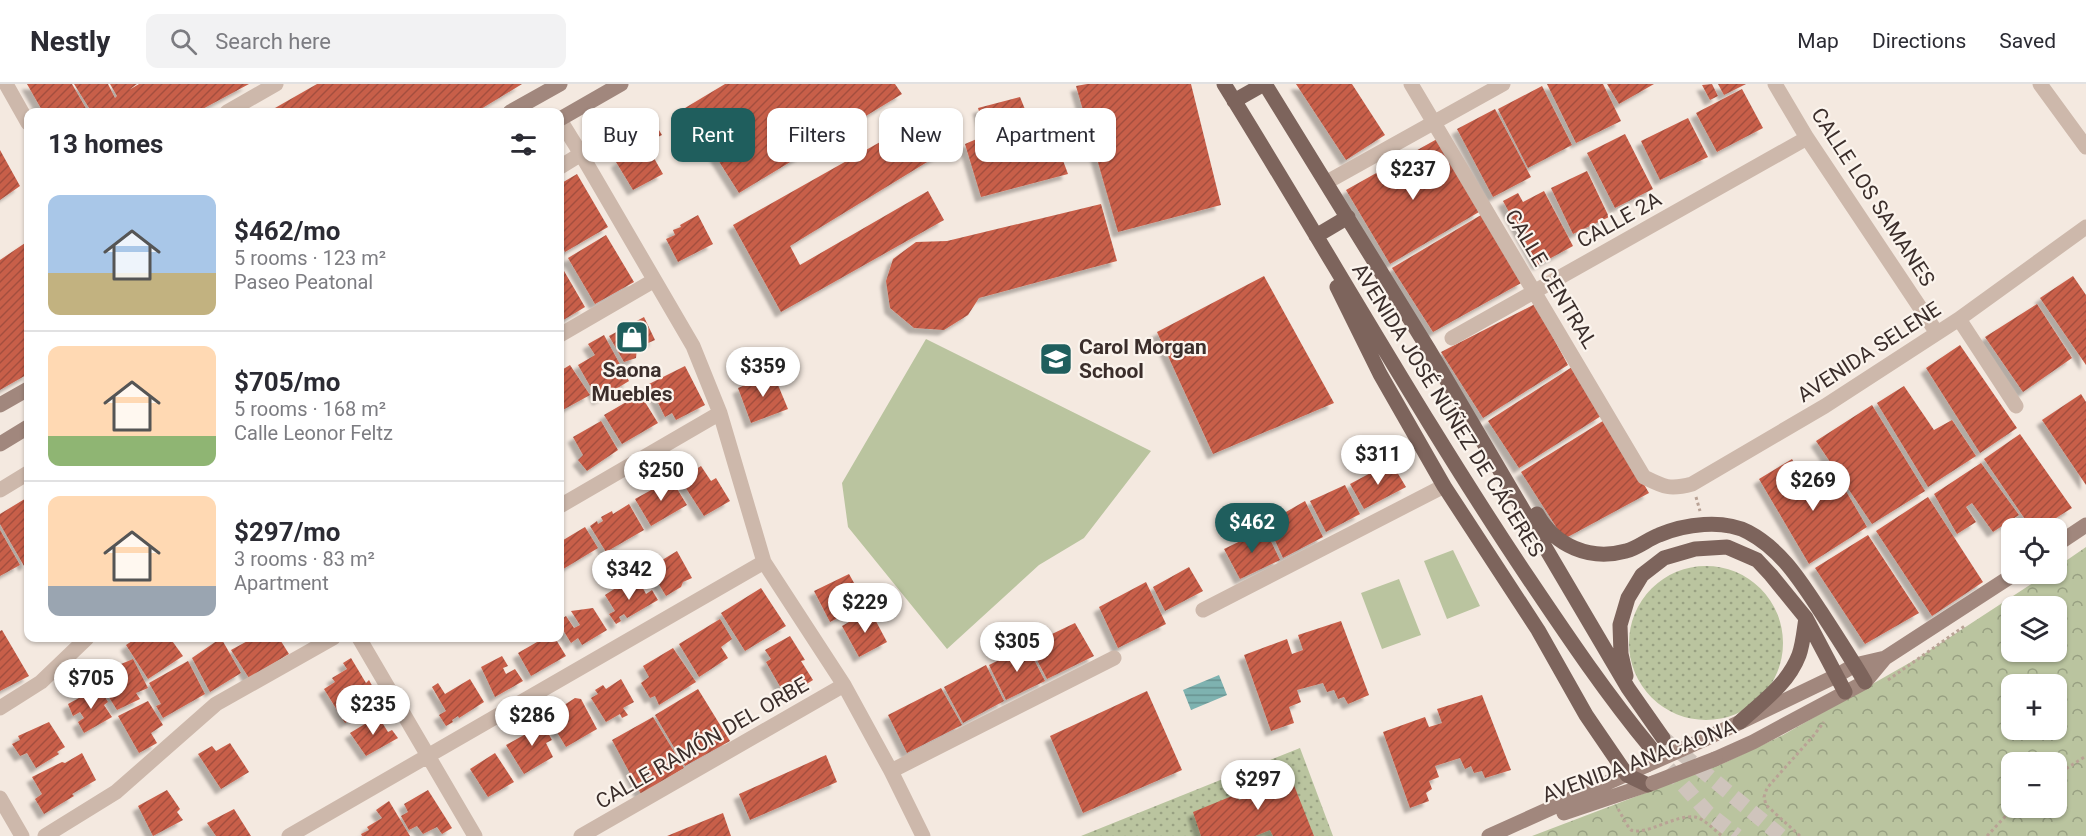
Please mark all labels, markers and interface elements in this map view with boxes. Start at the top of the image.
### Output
search box [146,14,566,68]
text: Nestly [30,25,110,58]
icon: search [167,25,200,58]
text: Search here [215,29,331,54]
text: Map [1797,29,1839,53]
text: Directions [1872,29,1966,53]
text: Saved [1999,29,2056,53]
street label: CALLE LOS SAMANES [1806,103,1940,291]
chip: Buy [582,108,659,162]
chip: Rent [671,108,755,162]
chip: Filters [767,108,867,162]
chip: New [879,108,963,162]
chip: Apartment [975,108,1116,162]
icon: filters [507,128,540,161]
text: 13 homes [48,129,163,159]
pin: $237 [1377,150,1449,201]
text: $237 [1390,157,1436,181]
street label: CALLE 2A [1573,187,1666,253]
street label: CALLE CENTRAL [1500,205,1602,353]
text: $462/mo [234,216,341,246]
icon: home [96,219,168,291]
text: 5 rooms · 123 m² [234,246,386,270]
street label: AVENIDA JOSÉ NÚÑEZ DE CÁCERES [1347,259,1549,561]
text: Paseo Peatonal [234,270,373,294]
street label: AVENIDA SELENE [1793,297,1945,407]
shop icon: Saona Muebles [614,319,650,355]
place label: Carol Morgan School [1079,335,1207,383]
school or university icon: Carol Morgan School [1038,341,1074,377]
pin: $359 [727,347,799,398]
text: $359 [740,354,786,378]
place label: Saona Muebles [592,358,673,406]
text: $705/mo [234,367,341,397]
icon: home [96,370,168,442]
text: 5 rooms · 168 m² [234,397,386,421]
text: Calle Leonor Feltz [234,421,393,445]
pin: $311 [1342,435,1414,486]
text: $311 [1355,442,1401,466]
pin: $250 [625,451,697,502]
text: $250 [638,458,684,482]
pin: $269 [1777,461,1849,512]
text: $269 [1790,468,1836,492]
pin: $462 [1216,503,1288,554]
text: $462 [1229,510,1275,534]
text: $297/mo [234,517,341,547]
map controls [2001,518,2067,818]
button: locate [2001,518,2067,584]
icon: home [96,520,168,592]
text: 3 rooms · 83 m² [234,547,375,571]
pin: $342 [593,550,665,601]
text: $342 [606,557,652,581]
text: Apartment [234,571,329,595]
pin: $229 [829,583,901,634]
text: $229 [842,590,888,614]
button: layers [2001,596,2067,662]
pin: $305 [981,622,1053,673]
text: $305 [994,629,1040,653]
pin: $705 [55,659,127,710]
text: $705 [68,666,114,690]
street label: CALLE RAMÓN DEL ORBE [591,672,813,814]
button: + [2001,674,2067,740]
pin: $235 [337,685,409,736]
text: $235 [350,692,396,716]
pin: $286 [496,696,568,747]
text: $286 [509,703,555,727]
street label: AVENIDA ANACAONA [1539,715,1739,807]
button: − [2001,752,2067,818]
pin: $297 [1222,760,1294,811]
text: $297 [1235,767,1281,791]

